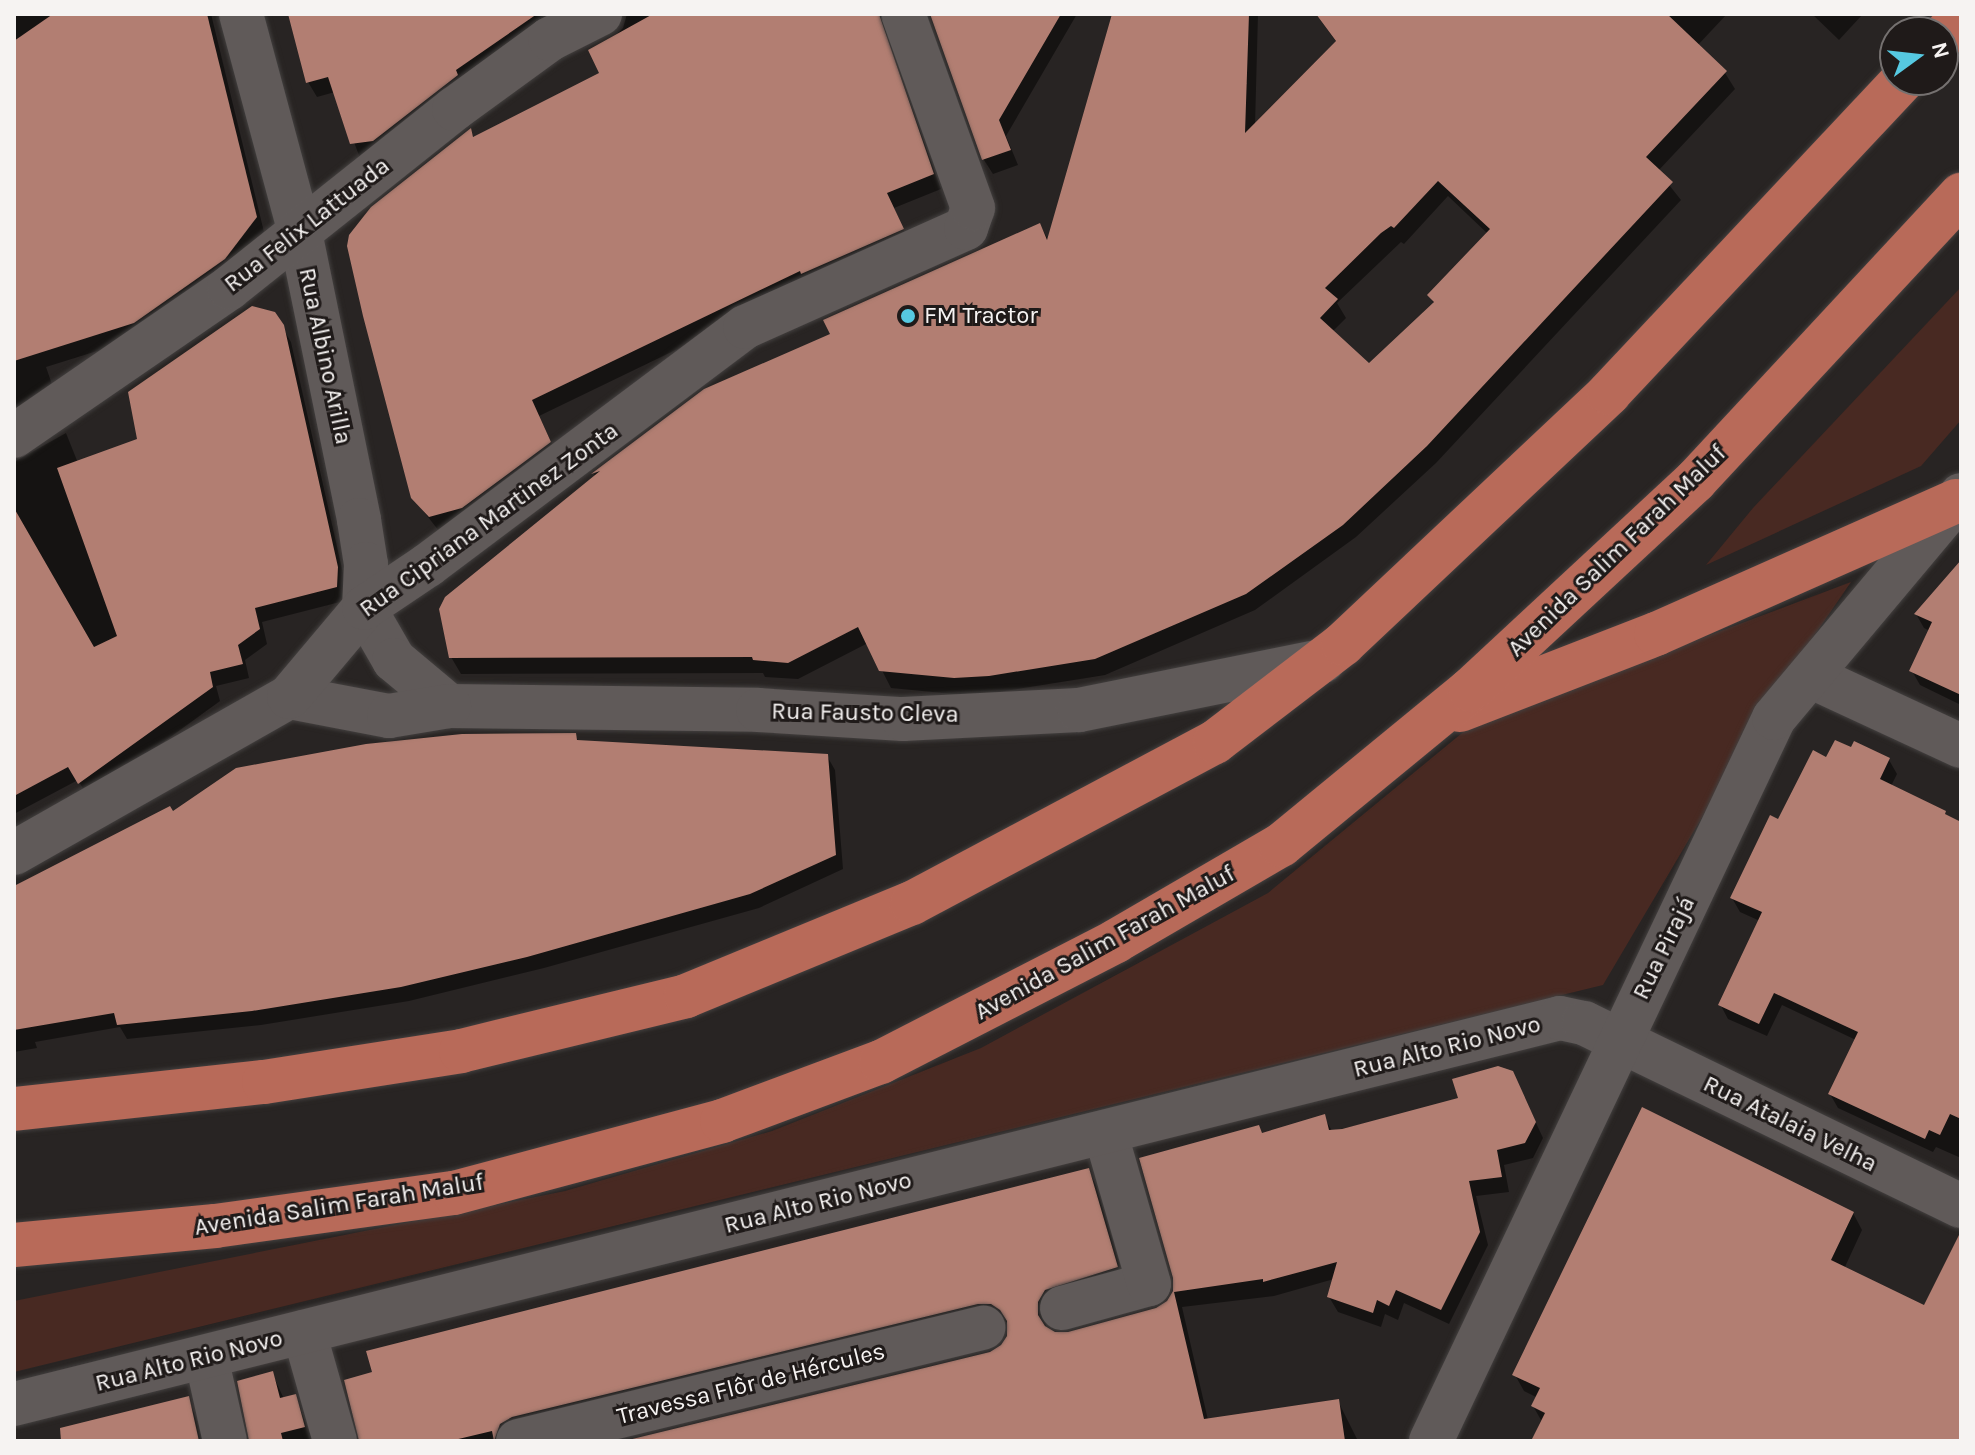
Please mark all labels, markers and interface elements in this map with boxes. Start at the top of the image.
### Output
north arrow [1879,16,1959,96]
text: N [1926,39,1955,61]
street label: Rua Felix Lattuada [219,152,395,298]
street label: Rua Albino Arilla [292,265,358,447]
place label: FM Tractor [924,302,1038,330]
marker: FM Tractor [899,307,917,325]
street label: Rua Cipriana Martinez Zonta [354,416,624,624]
street label: Avenida Salim Farah Maluf [1502,439,1732,663]
street label: Rua Fausto Cleva [771,697,959,729]
street label: Avenida Salim Farah Maluf [970,860,1240,1026]
street label: Rua Pirajá [1627,892,1701,1004]
street label: Rua Alto Rio Novo [1350,1010,1544,1084]
street label: Rua Atalaia Velha [1698,1069,1882,1179]
street label: Rua Alto Rio Novo [721,1166,915,1240]
street label: Avenida Salim Farah Maluf [192,1168,486,1242]
street label: Rua Alto Rio Novo [92,1324,286,1398]
street label: Travessa Flôr de Hércules [614,1337,888,1431]

